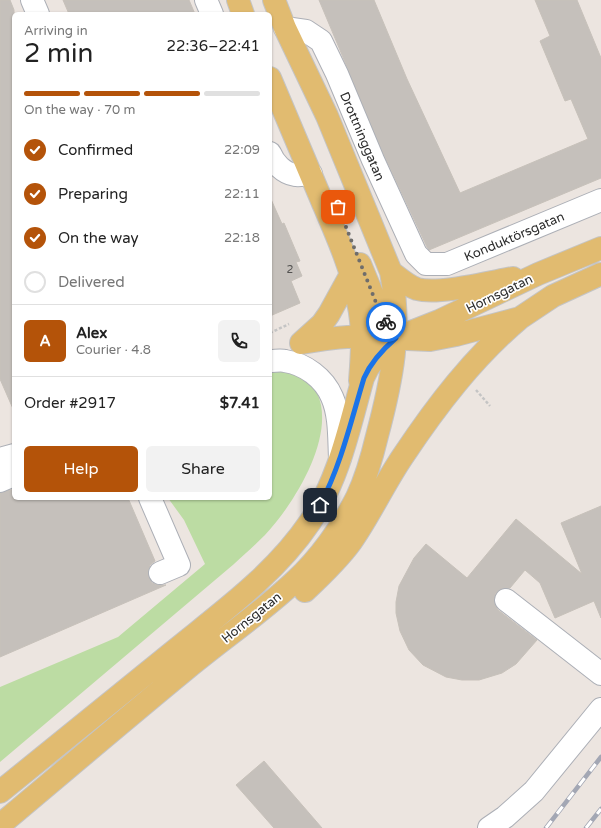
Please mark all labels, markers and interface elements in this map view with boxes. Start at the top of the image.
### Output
text: Arriving in [24,23,88,39]
text: 22:36–22:41 [167,37,260,55]
text: 2 min [24,38,93,69]
street label: Drottninggatan [336,90,388,183]
text: On the way · 70 m [24,102,136,118]
icon: check [24,139,46,161]
text: Confirmed [58,141,133,159]
text: 22:09 [224,142,260,158]
icon: check [24,183,46,205]
text: Preparing [58,185,128,203]
text: 22:11 [224,186,260,202]
pin [321,190,355,224]
icon: bag [327,196,349,218]
street label: Konduktörsgatan [462,209,567,265]
icon: check [24,227,46,249]
text: On the way [58,229,138,247]
text: 22:18 [224,230,260,246]
house number: 2 [287,263,294,276]
street label: Hornsgatan [463,271,535,317]
text: Delivered [58,273,125,291]
courier [366,302,406,342]
icon: bike [375,311,397,333]
button: phone [218,320,260,362]
text: Alex [76,324,107,342]
text: A [39,332,51,350]
text: Courier · 4.8 [76,342,151,358]
text: Order #2917 [24,394,116,412]
text: $7.41 [220,394,260,412]
button: Help [24,446,138,492]
button: Share [146,446,260,492]
pin [303,488,337,522]
icon: home [309,494,331,516]
street label: Hornsgatan [219,589,285,647]

